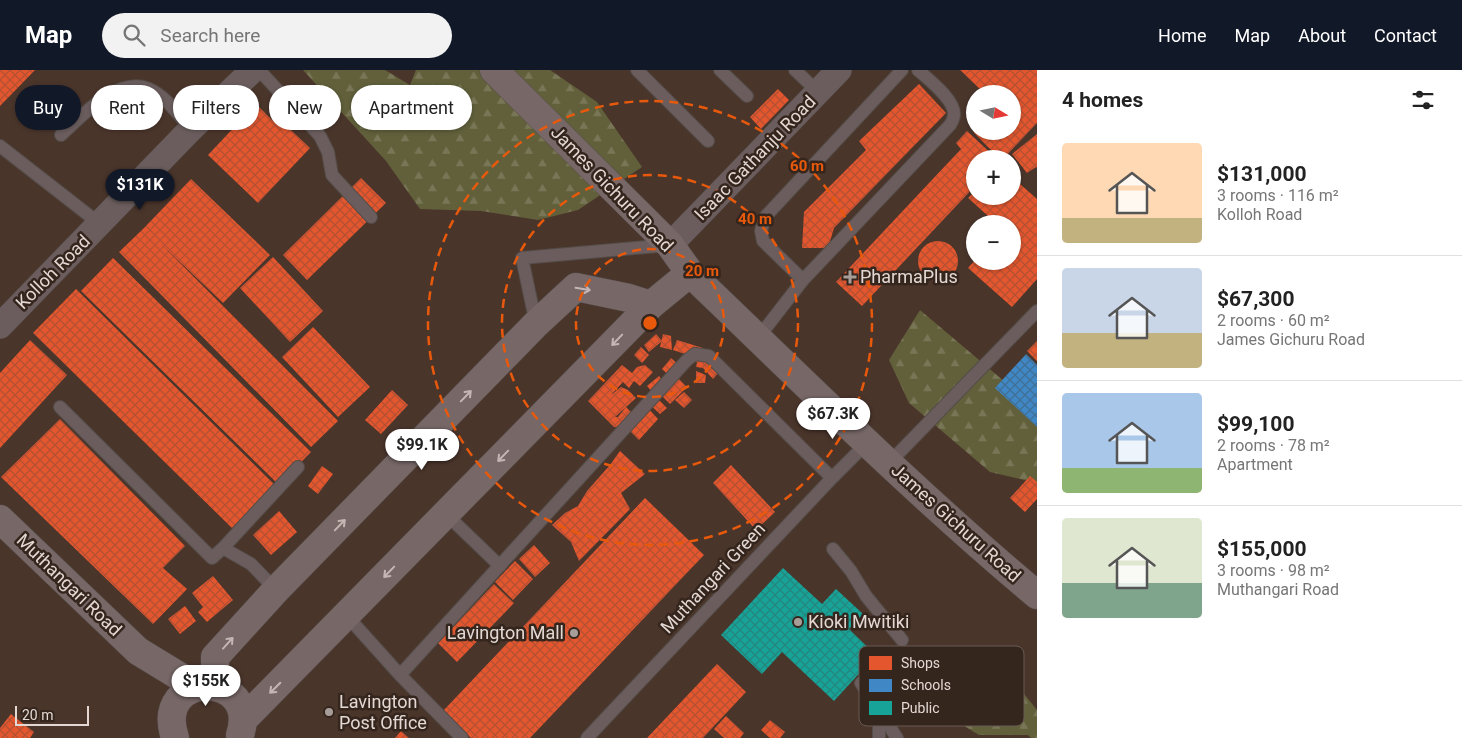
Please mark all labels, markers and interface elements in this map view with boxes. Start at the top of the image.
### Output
search box [102,13,452,58]
text: Map [25,21,72,49]
icon: search [120,21,148,49]
text: Search here [160,24,260,47]
text: Home [1158,25,1207,46]
text: Map [1235,25,1270,46]
text: About [1298,25,1346,46]
text: Contact [1374,25,1437,46]
chip: Buy [15,85,81,130]
chip: Rent [91,85,163,130]
chip: Filters [173,85,259,130]
chip: New [269,85,341,130]
chip: Apartment [351,85,472,130]
north arrow [966,85,1021,140]
map controls [966,85,1021,270]
icon: filters [1409,86,1437,114]
text: 4 homes [1062,88,1143,112]
street label: Isaac Gathanju Road [690,91,820,224]
street label: James Gichuru Road [547,121,678,256]
button: + [966,150,1021,205]
text: 60 m [790,157,824,175]
text: $131,000 [1217,162,1307,186]
icon: home [1102,163,1162,223]
pin: $131K [105,168,175,211]
text: $131K [117,175,163,194]
text: 3 rooms · 116 m² [1217,186,1339,205]
text: Kolloh Road [1217,205,1302,224]
text: 40 m [738,210,772,228]
button: − [966,215,1021,270]
street label: Kolloh Road [11,230,94,313]
text: 20 m [685,262,719,280]
place label: PharmaPlus [860,266,958,287]
marker: PharmaPlus [844,271,856,283]
one-way arrow [575,285,591,295]
text: $67,300 [1217,287,1294,311]
icon: home [1102,288,1162,348]
text: 2 rooms · 60 m² [1217,311,1330,330]
centre of rings [641,314,659,332]
text: James Gichuru Road [1217,330,1365,349]
one-way arrow [611,333,623,346]
one-way arrow [460,390,472,403]
pin: $67.3K [792,398,874,440]
text: $67.3K [807,404,859,423]
text: $99,100 [1217,412,1294,436]
icon: home [1102,413,1162,473]
pin: $99.1K [381,428,463,471]
text: $99.1K [396,435,448,454]
text: 2 rooms · 78 m² [1217,436,1330,455]
one-way arrow [497,450,509,462]
text: Apartment [1217,455,1293,474]
street label: James Gichuru Road [887,459,1025,586]
street label: Muthangari Green [656,518,769,637]
one-way arrow [334,519,346,531]
street label: Muthangari Road [13,529,126,640]
text: $155,000 [1217,537,1307,561]
icon: home [1102,538,1162,598]
text: 3 rooms · 98 m² [1217,561,1330,580]
one-way arrow [383,566,396,578]
text: Muthangari Road [1217,580,1339,599]
place label: Kioki Mwitiki [808,611,909,632]
marker: Kioki Mwitiki [792,616,804,628]
place label: Lavington Mall [447,622,564,643]
marker: Lavington Mall [568,627,580,639]
one-way arrow [222,636,234,649]
legend [859,646,1024,726]
text: Shops [901,655,940,671]
pin: $155K [171,664,241,707]
text: $155K [183,671,229,690]
text: Schools [901,677,951,693]
one-way arrow [269,681,281,694]
place label: Lavington Post Office [339,691,427,733]
text: Public [901,700,940,716]
scale bar [15,703,89,726]
marker: Lavington Post Office [323,706,335,718]
text: 20 m [22,707,54,723]

